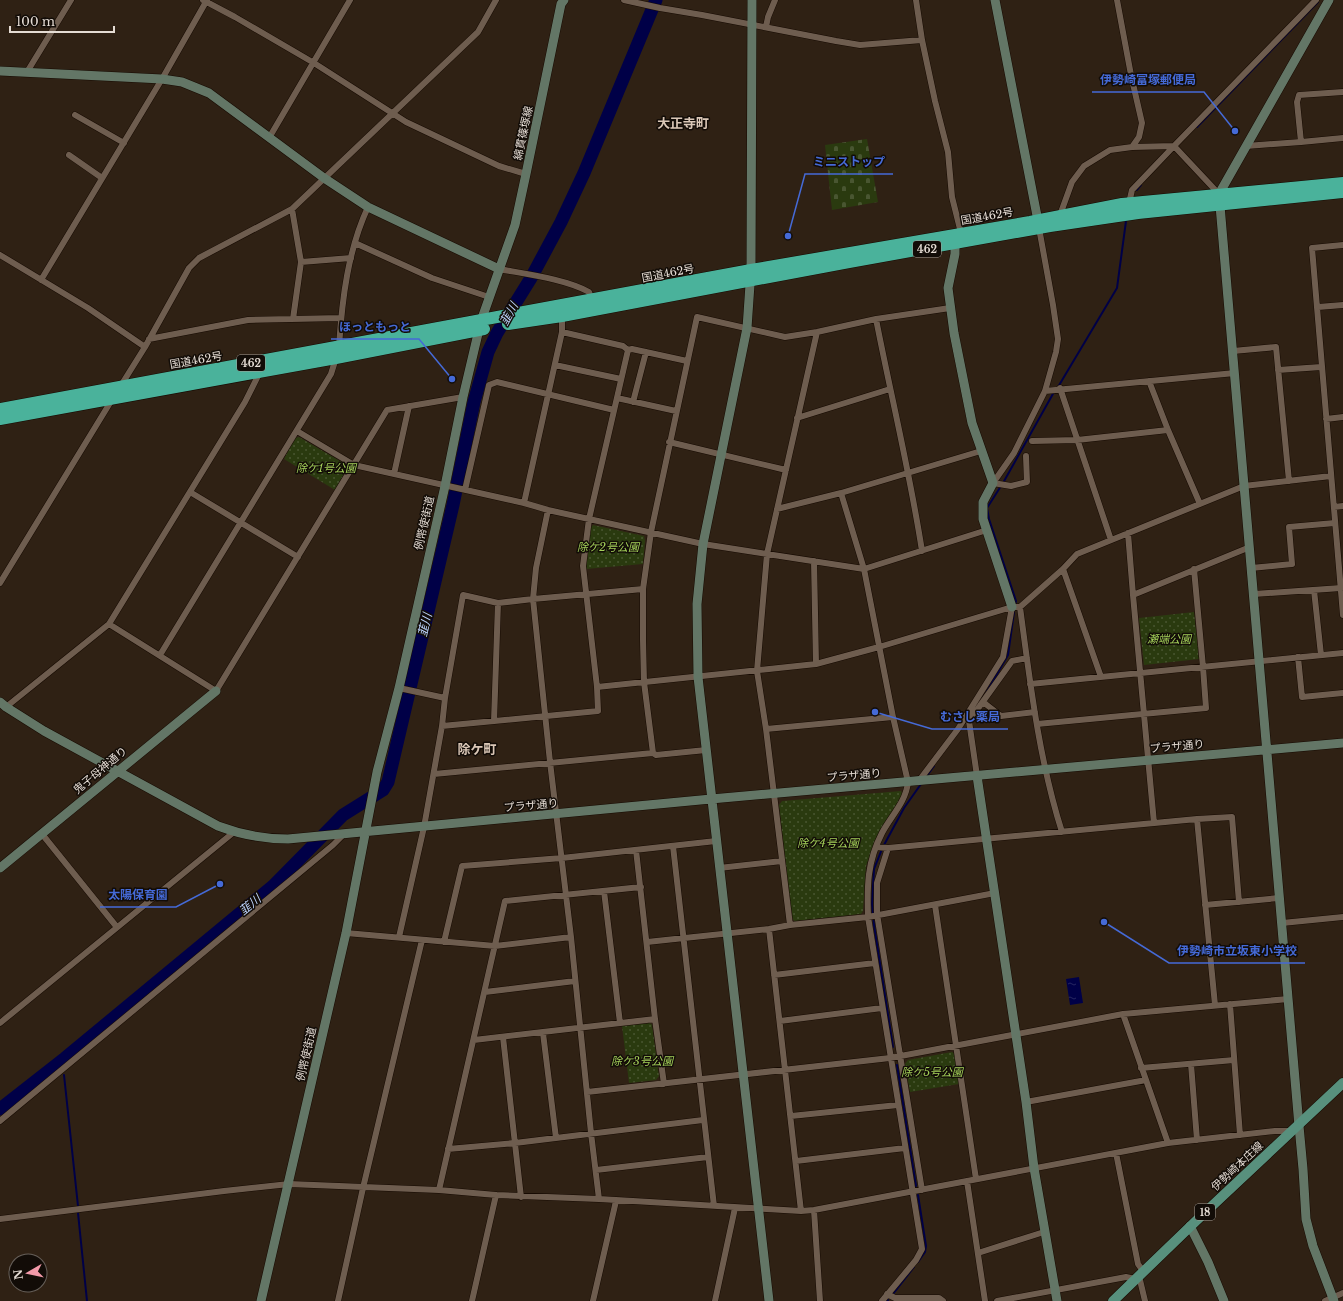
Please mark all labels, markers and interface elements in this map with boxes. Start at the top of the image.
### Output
scale bar [10,8,114,34]
text: 100 m [16,14,55,29]
callout: 伊勢崎富塚郵便局 [1092,68,1204,92]
text: 伊勢崎富塚郵便局 [1100,72,1196,87]
street label: 綿貫篠塚線 [510,105,536,161]
district label: 大正寺町 [657,115,709,132]
callout: ミニストップ [805,150,893,174]
text: ミニストップ [813,154,885,169]
street label: 国道462号 [960,204,1014,228]
road number: 462 [913,241,941,257]
street label: 国道462号 [641,261,695,285]
water label: 韮川 [496,298,522,328]
callout: ほっともっと [331,315,419,339]
text: ほっともっと [339,319,411,334]
street label: 国道462号 [169,348,223,372]
road number: 462 [237,355,265,371]
park label: 除ケ1号公園 [296,461,358,475]
street label: 例幣使街道 [411,495,437,551]
park label: 除ケ2号公園 [577,540,641,554]
water label: 韮川 [415,610,435,638]
park label: 瀬端公園 [1147,632,1193,646]
callout: むさし薬局 [932,705,1008,729]
text: むさし薬局 [940,709,1000,724]
street label: プラザ通り [1149,737,1205,755]
district label: 除ケ町 [457,741,497,758]
street label: 鬼子母神通り [70,743,130,797]
street label: プラザ通り [826,766,882,784]
street label: プラザ通り [503,796,559,814]
park label: 除ケ4号公園 [797,836,861,850]
callout: 太陽保育園 [100,883,176,907]
text: 太陽保育園 [108,887,168,902]
water label: 韮川 [236,890,265,918]
callout: 伊勢崎市立坂東小学校 [1169,939,1305,963]
text: 伊勢崎市立坂東小学校 [1177,943,1297,958]
street label: 例幣使街道 [293,1026,319,1082]
park label: 除ケ3号公園 [611,1054,675,1068]
park label: 除ケ5号公園 [901,1065,965,1079]
street label: 伊勢崎本庄線 [1208,1138,1266,1194]
road number: 18 [1195,1204,1215,1220]
north arrow [8,1253,48,1293]
text: N [10,1268,26,1281]

